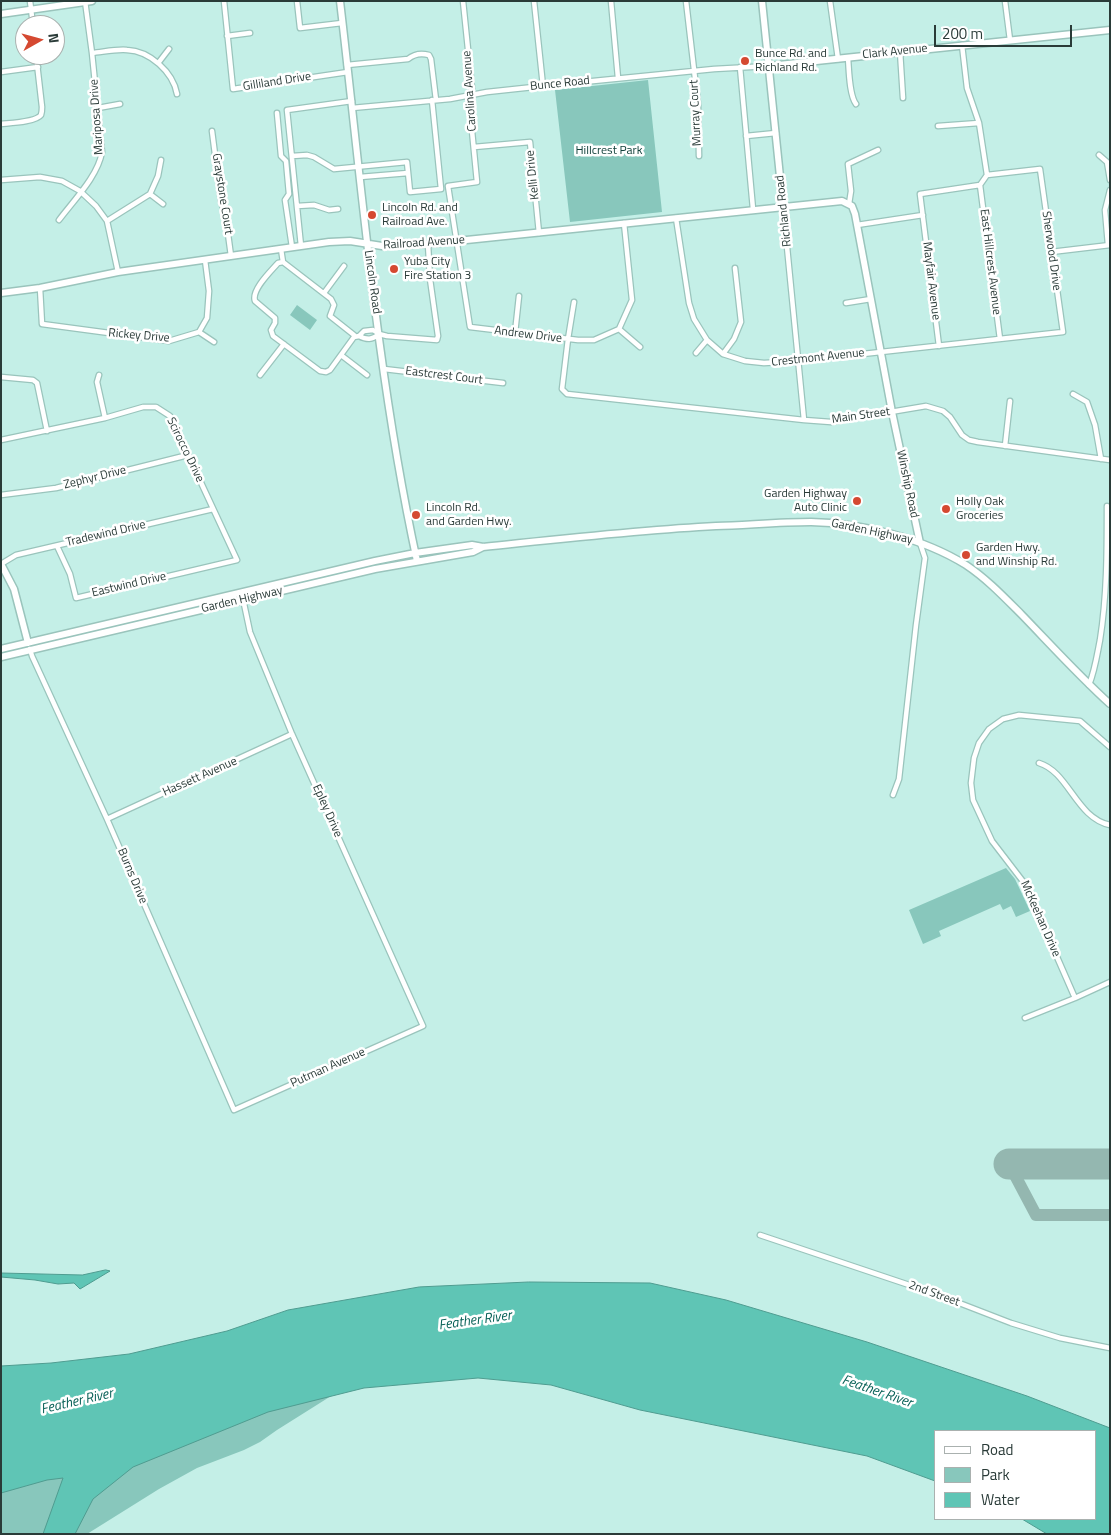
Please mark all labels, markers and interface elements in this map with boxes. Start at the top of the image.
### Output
north arrow [15,15,65,65]
scale bar [936,15,1074,47]
text: 200 m [942,22,983,45]
text: N [43,32,65,44]
street label: Clark Avenue [862,41,928,63]
place label: Bunce Rd. and Richland Rd. [755,47,827,75]
street label: Carolina Avenue [460,50,480,132]
marker: Bunce Rd. and Richland Rd. [739,55,751,67]
street label: Gilliland Drive [242,70,312,94]
street label: Bunce Road [529,74,591,94]
street label: Mariposa Drive [87,79,107,155]
street label: Murray Court [687,79,705,147]
park label: Hillcrest Park [576,144,642,158]
street label: Kelli Drive [523,150,543,200]
street label: Graystone Court [208,152,236,236]
street label: Richland Road [773,174,795,248]
place label: Lincoln Rd. and Railroad Ave. [382,201,458,229]
street label: East Hillcrest Avenue [976,208,1004,316]
marker: Lincoln Rd. and Railroad Ave. [366,209,378,221]
street label: Sherwood Drive [1038,210,1064,292]
street label: Railroad Avenue [383,233,465,253]
street label: Mayfair Avenue [919,241,943,321]
street label: Lincoln Road [360,249,384,315]
place label: Yuba City Fire Station 3 [404,255,471,283]
marker: Yuba City Fire Station 3 [388,263,400,275]
street label: Andrew Drive [493,324,563,346]
street label: Rickey Drive [108,326,170,346]
street label: Crestmont Avenue [771,346,865,370]
street label: Eastcrest Court [405,364,483,388]
street label: Main Street [831,405,891,427]
street label: Scirocco Drive [163,415,207,485]
street label: Winship Road [893,449,921,519]
street label: Zephyr Drive [62,463,128,493]
place label: Garden Highway Auto Clinic [764,487,847,515]
marker: Garden Highway Auto Clinic [851,495,863,507]
place label: Holly Oak Groceries [956,495,1004,523]
place label: Lincoln Rd. and Garden Hwy. [426,501,512,529]
marker: Holly Oak Groceries [940,503,952,515]
marker: Lincoln Rd. and Garden Hwy. [410,509,422,521]
street label: Garden Highway [830,516,914,548]
street label: Tradewind Drive [65,518,147,550]
place label: Garden Hwy. and Winship Rd. [976,541,1057,569]
marker: Garden Hwy. and Winship Rd. [960,549,972,561]
street label: Eastwind Drive [90,569,168,601]
street label: Garden Highway [200,584,284,616]
street label: Hassett Avenue [161,754,239,800]
street label: Epley Drive [309,782,345,840]
street label: Burns Drive [114,846,150,906]
street label: McKeehan Drive [1017,879,1063,959]
street label: Putman Avenue [288,1045,368,1091]
street label: 2nd Street [907,1278,961,1310]
water label: Feather River [438,1308,512,1334]
water label: Feather River [840,1372,914,1412]
water label: Feather River [39,1386,115,1418]
legend [934,1430,1096,1520]
text: Road [981,1438,1013,1461]
text: Park [981,1463,1010,1486]
text: Water [981,1488,1020,1511]

